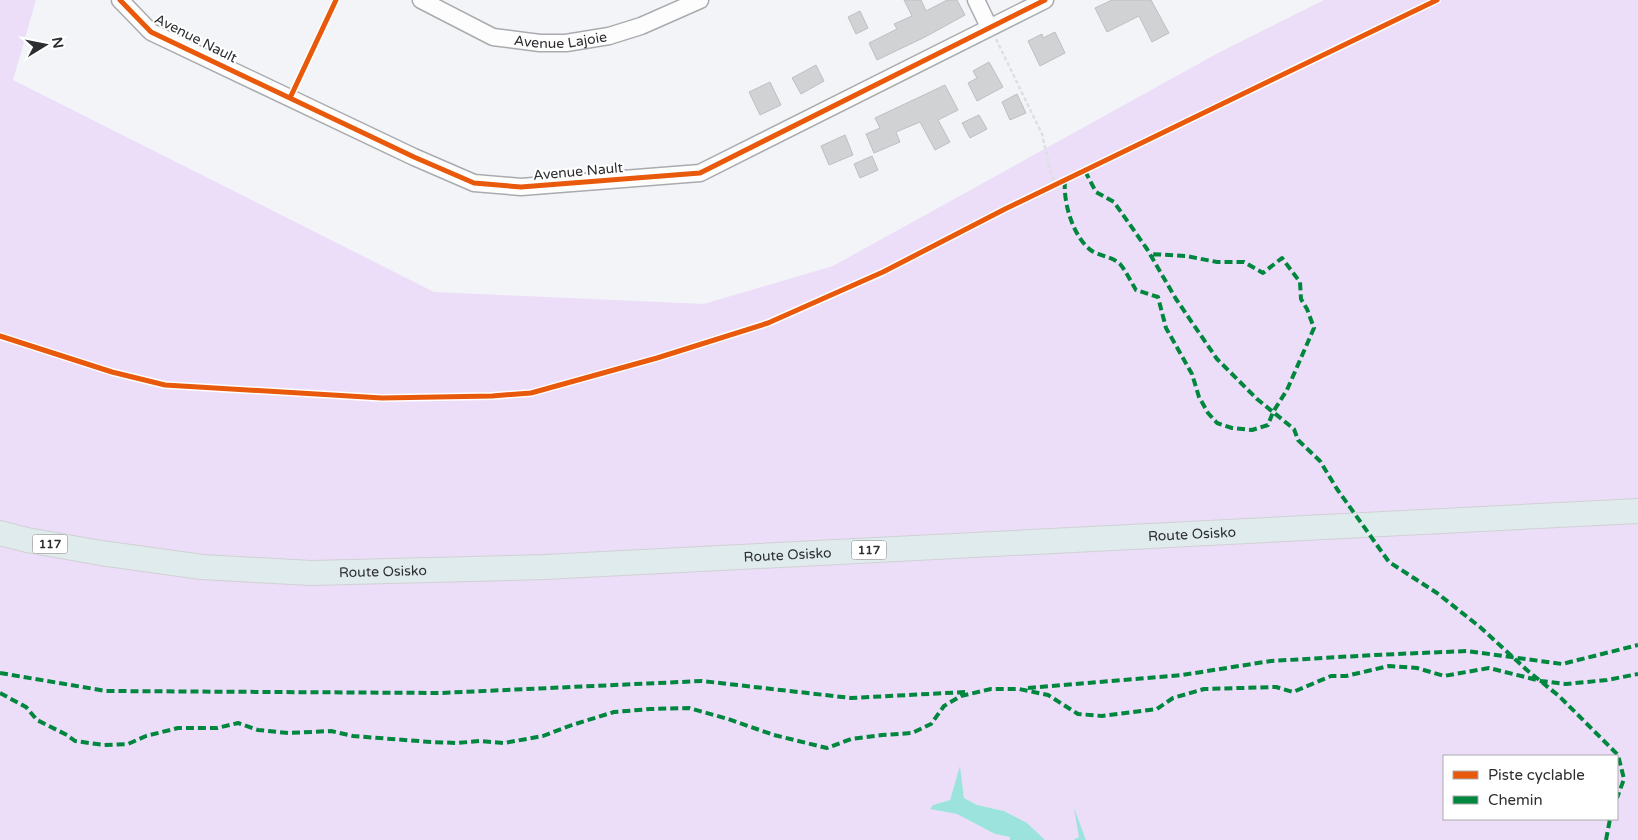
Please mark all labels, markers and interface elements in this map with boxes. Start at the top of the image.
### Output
street label: Avenue Nault [152,10,240,67]
north arrow [20,20,70,70]
street label: Avenue Lajoie [513,28,608,52]
text: N [48,36,67,50]
street label: Avenue Nault [532,159,624,184]
street label: Route Osisko [1147,524,1236,545]
road number: 117 [32,534,68,554]
road number: 117 [852,540,886,560]
street label: Route Osisko [743,544,832,566]
street label: Route Osisko [339,562,427,581]
legend [1443,755,1618,820]
text: Piste cyclable [1488,766,1585,784]
text: Chemin [1488,791,1543,809]

